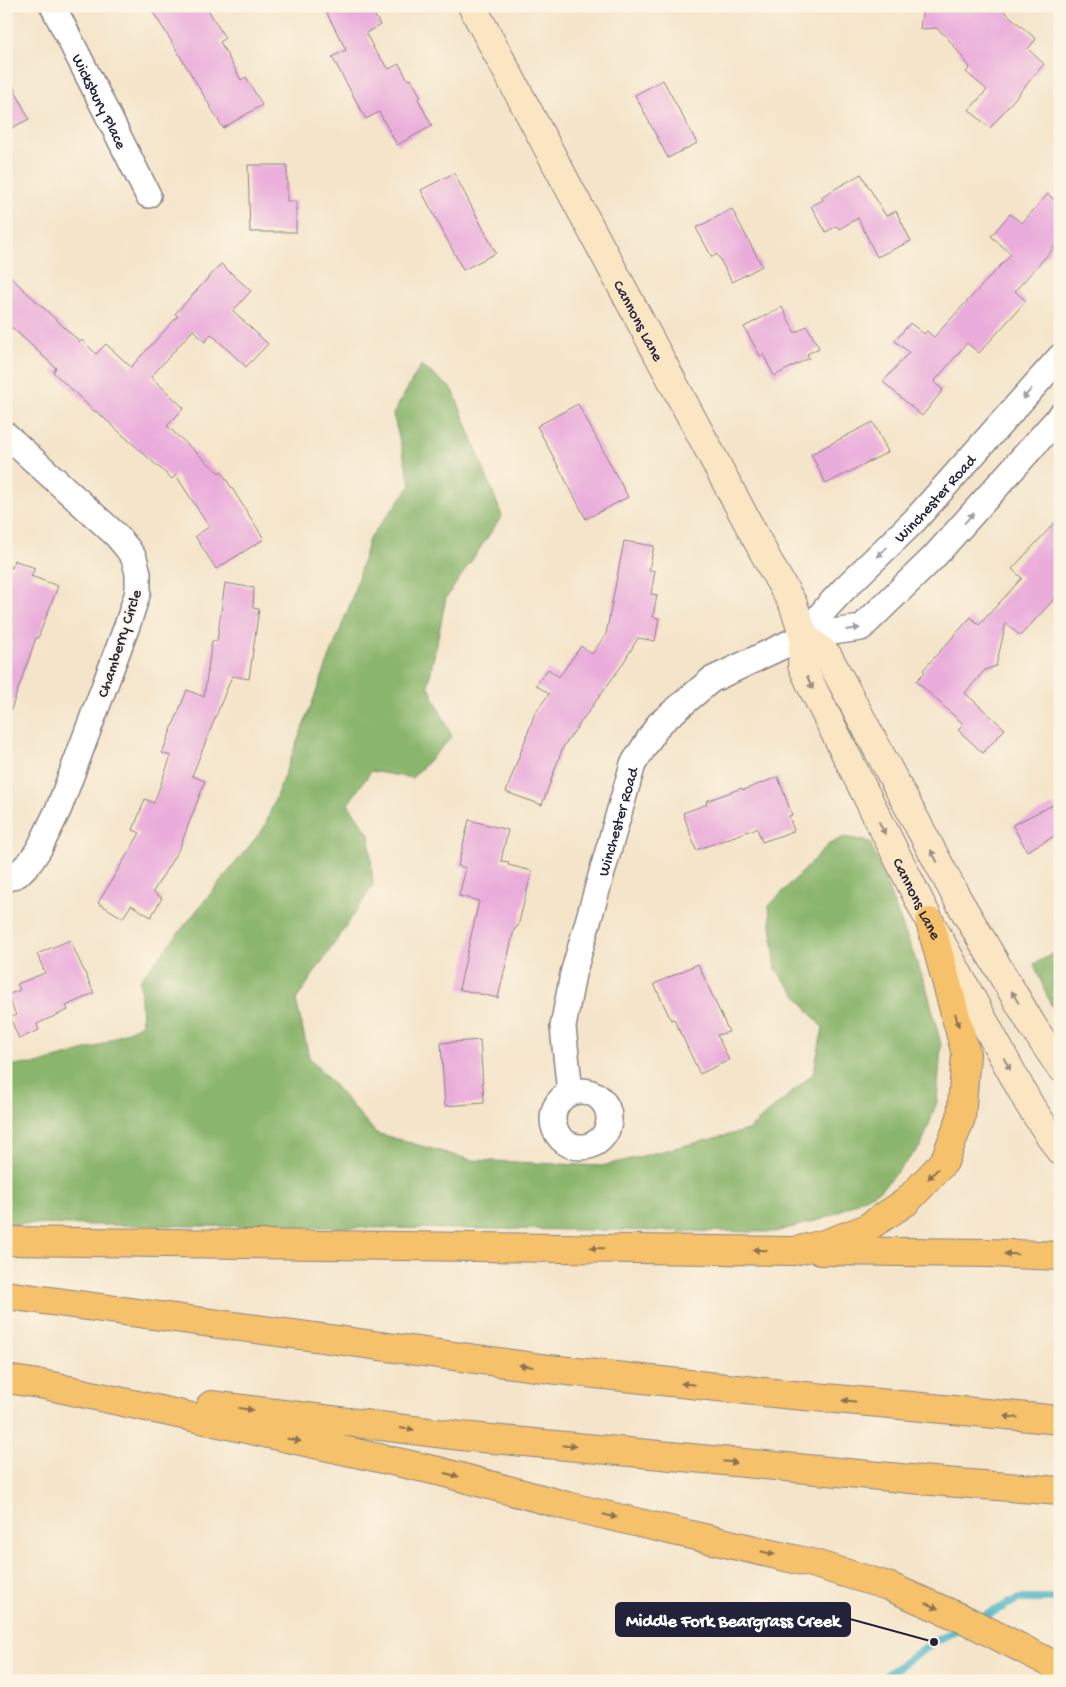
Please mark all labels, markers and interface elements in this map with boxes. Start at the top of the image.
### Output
street label: Wicksbury Place [66,52,130,154]
street label: Cannons Lane [607,278,666,366]
one-way arrow [1022,387,1033,400]
street label: Winchester Road [892,451,982,548]
one-way arrow [963,512,975,524]
one-way arrow [876,546,888,558]
street label: Chamberry Circle [95,587,148,700]
one-way arrow [845,624,861,632]
one-way arrow [805,675,814,690]
street label: Winchester Road [595,764,645,879]
one-way arrow [878,821,886,835]
one-way arrow [930,848,938,863]
street label: Cannons Lane [886,856,944,944]
one-way arrow [1010,990,1019,1003]
one-way arrow [953,1013,961,1028]
one-way arrow [1003,1057,1011,1072]
one-way arrow [927,1167,939,1179]
one-way arrow [589,1244,605,1252]
one-way arrow [751,1246,767,1254]
one-way arrow [1003,1250,1019,1258]
one-way arrow [518,1362,534,1370]
one-way arrow [680,1380,696,1388]
one-way arrow [841,1397,857,1405]
one-way arrow [238,1406,254,1414]
one-way arrow [1003,1412,1019,1420]
one-way arrow [399,1425,415,1433]
one-way arrow [286,1436,302,1444]
one-way arrow [561,1443,577,1451]
one-way arrow [723,1458,739,1466]
one-way arrow [445,1471,460,1479]
one-way arrow [602,1512,617,1520]
one-way arrow [760,1549,775,1557]
one-way arrow [925,1602,939,1610]
callout: Middle Fork Beargrass Creek [616,1603,850,1636]
text: Middle Fork Beargrass Creek [626,1612,842,1633]

